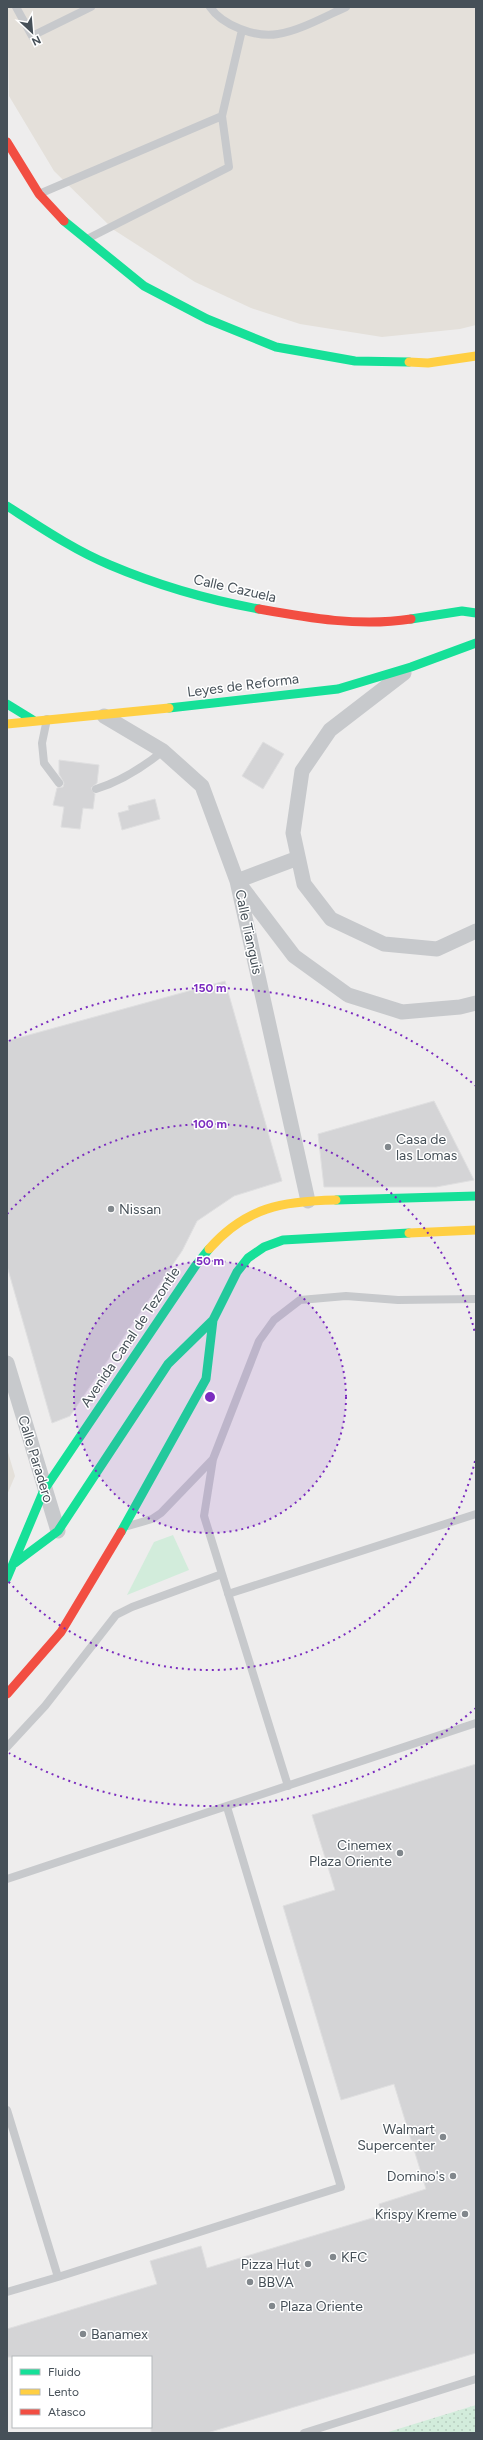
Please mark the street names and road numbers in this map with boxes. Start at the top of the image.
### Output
street label: Calle Cazuela [192,571,278,606]
street label: Leyes de Reforma [186,670,300,701]
street label: Calle Tianguis [231,888,266,976]
street label: Avenida Canal de Tezontle [77,1264,184,1411]
street label: Calle Paradero [14,1414,57,1505]

